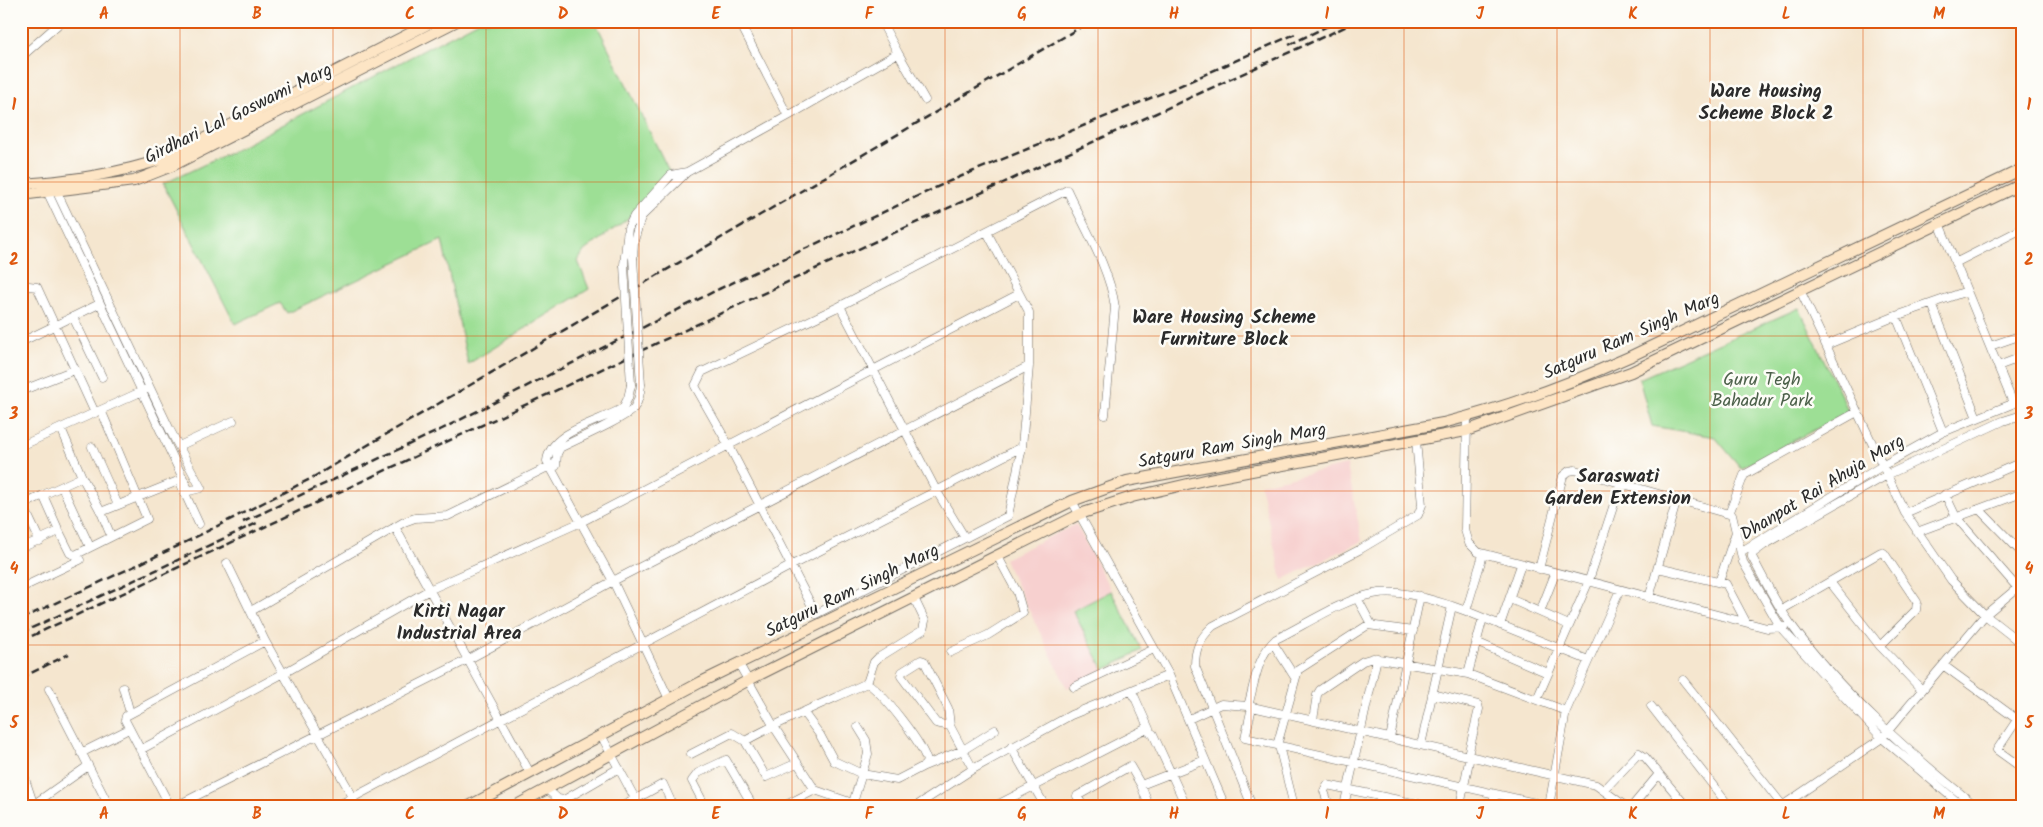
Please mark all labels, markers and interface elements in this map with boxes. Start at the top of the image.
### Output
text: A [99,2,109,27]
text: B [252,2,262,27]
text: C [405,2,415,27]
text: D [558,2,569,27]
text: E [712,2,722,27]
text: F [865,2,875,27]
text: G [1017,2,1027,27]
text: H [1169,2,1179,27]
text: I [1325,2,1330,27]
text: J [1476,2,1485,27]
text: K [1628,2,1638,27]
text: L [1782,2,1790,27]
text: M [1933,2,1946,27]
street label: Girdhari Lal Goswami Marg [140,56,338,173]
district label: Ware Housing Scheme Block 2 [1699,77,1833,129]
text: 1 [12,93,17,118]
text: 1 [2027,93,2032,118]
text: 2 [9,248,19,273]
text: 2 [2024,248,2034,273]
street label: Satguru Ram Singh Marg [1539,284,1725,388]
district label: Ware Housing Scheme Furniture Block [1132,303,1316,355]
park label: Guru Tegh Bahadur Park [1711,366,1813,416]
text: 3 [9,402,19,427]
text: 3 [2024,402,2034,427]
street label: Satguru Ram Singh Marg [1136,416,1329,477]
street label: Dhanpat Rai Ahuja Marg [1735,428,1911,549]
district label: Saraswati Garden Extension [1545,462,1691,514]
street label: Satguru Ram Singh Marg [761,537,945,646]
text: 4 [10,557,19,582]
text: 4 [2025,557,2034,582]
district label: Kirti Nagar Industrial Area [396,597,522,649]
text: 5 [9,711,20,736]
text: 5 [2024,711,2035,736]
text: A [99,802,109,827]
text: B [252,802,262,827]
text: C [405,802,415,827]
text: D [558,802,569,827]
text: E [712,802,722,827]
text: F [865,802,875,827]
text: G [1017,802,1027,827]
text: H [1169,802,1179,827]
text: I [1325,802,1330,827]
text: J [1476,802,1485,827]
text: K [1628,802,1638,827]
text: L [1782,802,1790,827]
text: M [1933,802,1946,827]

